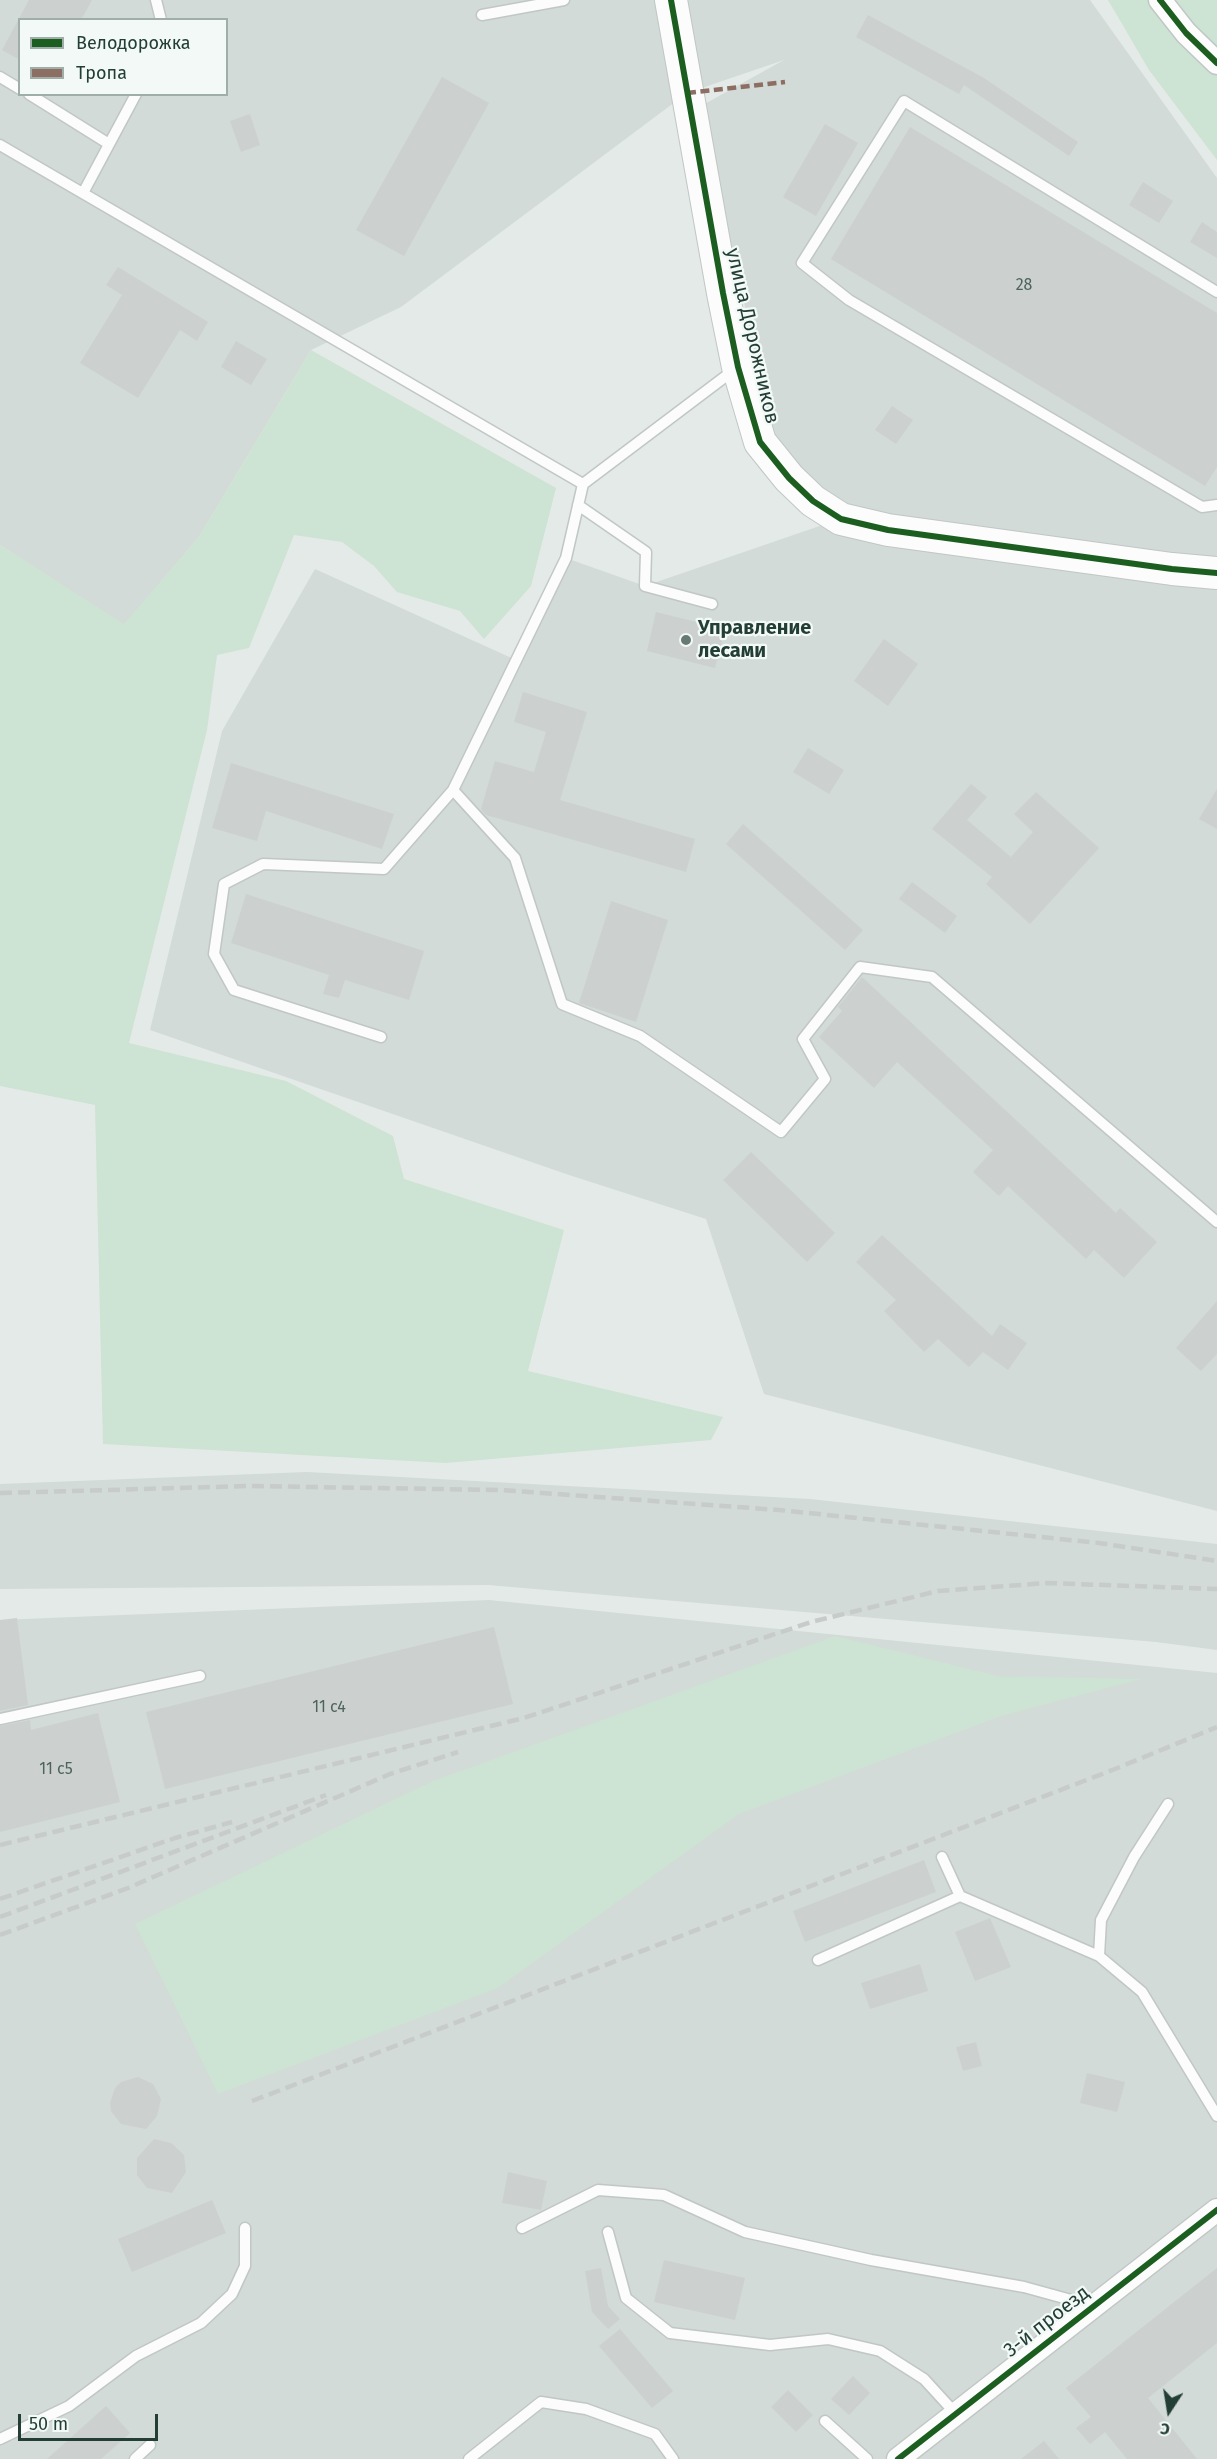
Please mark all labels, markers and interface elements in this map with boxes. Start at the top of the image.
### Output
legend [18,18,228,96]
text: Велодорожка [76,32,191,54]
text: Тропа [76,62,127,84]
street label: улица Дорожников [720,246,784,426]
house number: 28 [1016,276,1032,296]
place label: Управление лесами [698,616,811,663]
marker: Управление лесами [679,633,693,647]
house number: 11 с4 [312,1698,346,1718]
house number: 11 с5 [39,1760,73,1780]
street label: 3-й проезд [999,2281,1095,2363]
north arrow [1139,2381,1199,2441]
scale bar [21,2402,160,2440]
text: 50 m [29,2413,68,2435]
text: С [1159,2419,1172,2439]

